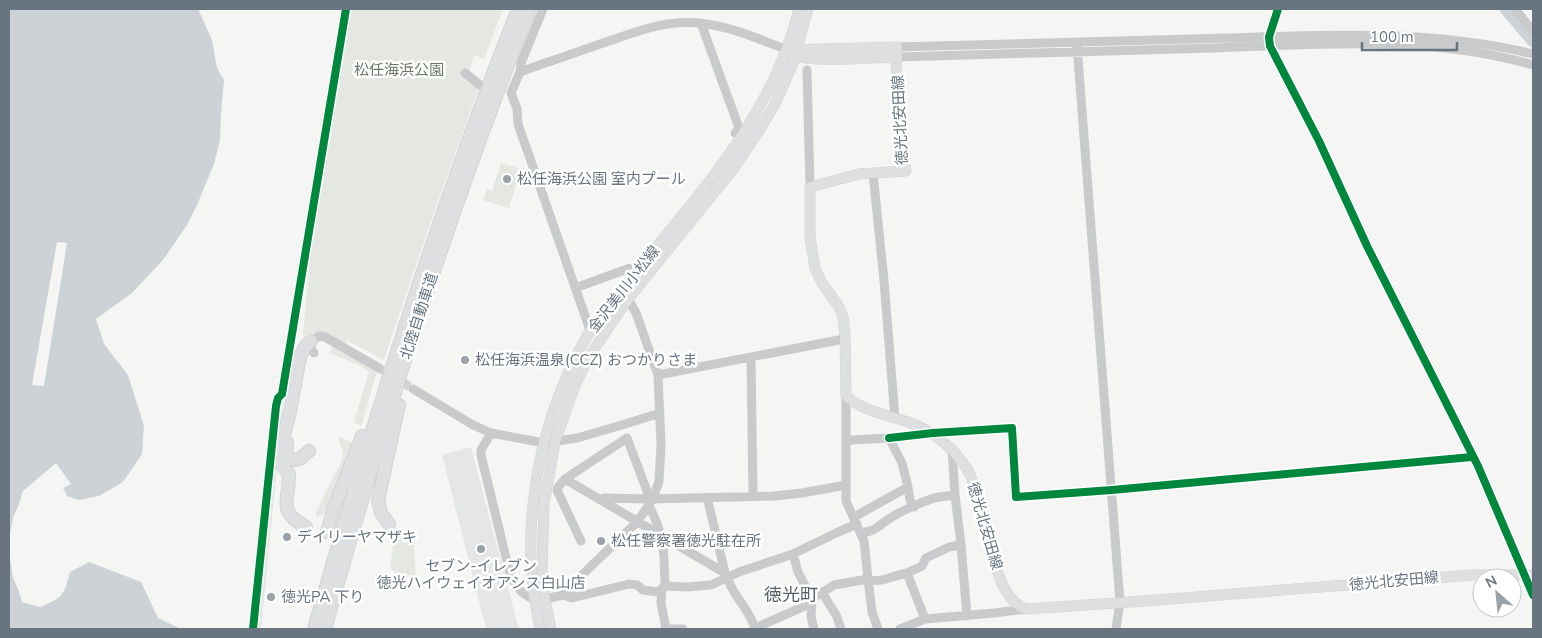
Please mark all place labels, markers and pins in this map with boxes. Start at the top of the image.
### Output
place label: 松任海浜公園 室内プール [517,169,686,189]
marker: 松任海浜公園 室内プール [501,173,513,185]
place label: 松任海浜温泉(CCZ) おつかりさま [475,350,697,370]
marker: 松任海浜温泉(CCZ) おつかりさま [459,354,471,366]
place label: デイリーヤマザキ [297,527,417,547]
marker: デイリーヤマザキ [281,531,293,543]
place label: 松任警察署徳光駐在所 [611,531,761,551]
marker: 松任警察署徳光駐在所 [595,535,607,547]
marker: セブン-イレブン 徳光ハイウェイオアシス白山店 [475,543,487,555]
place label: セブン-イレブン 徳光ハイウェイオアシス白山店 [376,556,586,593]
place label: 徳光PA 下り [281,587,364,607]
marker: 徳光PA 下り [265,591,277,603]

